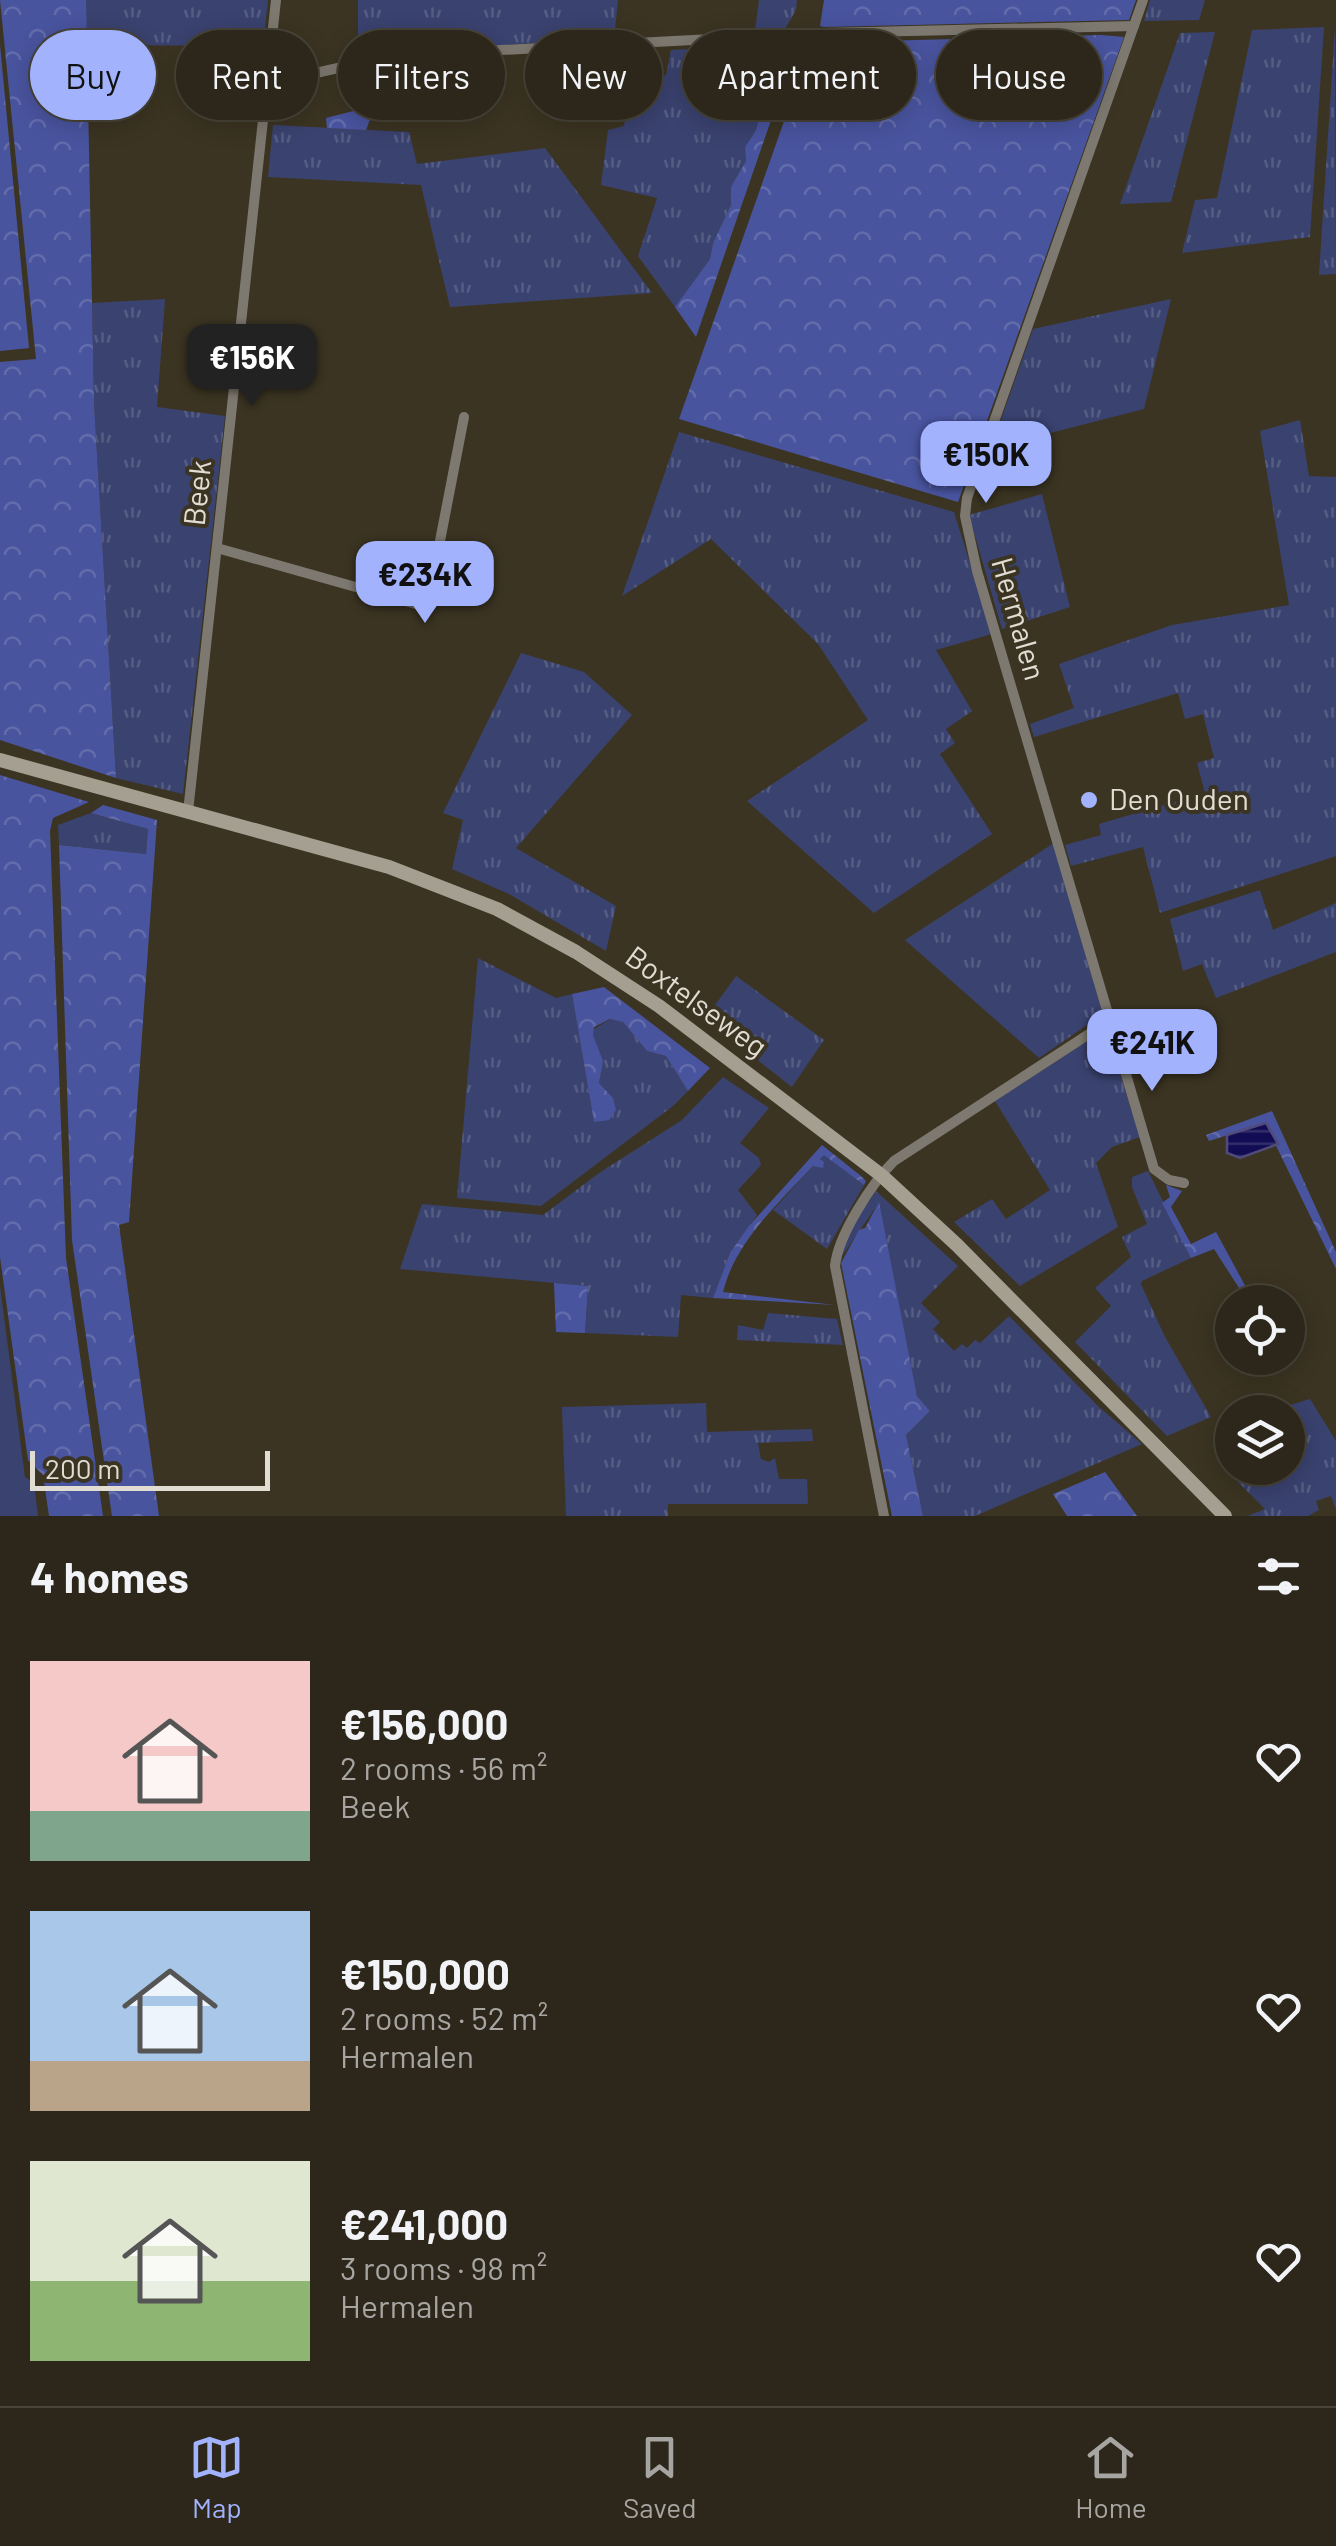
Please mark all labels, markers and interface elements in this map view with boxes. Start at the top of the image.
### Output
chip: Buy [30,30,156,120]
chip: Rent [176,30,318,120]
chip: Filters [338,30,505,120]
chip: New [525,30,662,120]
chip: Apartment [682,30,916,120]
chip: House [936,30,1102,120]
pin: €156K [182,324,322,409]
text: €156K [209,337,295,375]
pin: €150K [916,421,1056,506]
text: €150K [942,434,1030,472]
street label: Beek [175,458,217,527]
pin: €234K [355,541,495,626]
street label: Hermalen [985,553,1055,684]
text: €234K [378,554,472,592]
place label: Den Ouden [1109,780,1249,816]
marker: Den Ouden [1078,789,1100,811]
street label: Boxtelseweg [620,937,775,1064]
pin: €241K [1082,1009,1222,1094]
text: €241K [1109,1022,1195,1060]
map controls [1215,1285,1305,1485]
button: locate [1215,1285,1305,1375]
button: layers [1215,1395,1305,1485]
scale bar [30,1446,270,1490]
text: 200 m [45,1451,120,1485]
icon: filters [1251,1549,1306,1604]
text: 4 homes [30,1551,189,1601]
text: €156,000 [340,1698,509,1748]
icon: home [110,1701,230,1821]
icon: heart [1251,1734,1306,1789]
text: 2 rooms · 56 m² [340,1748,548,1786]
text: Beek [340,1786,410,1824]
text: €150,000 [340,1948,510,1998]
icon: home [110,1951,230,2071]
icon: heart [1251,1984,1306,2039]
text: 2 rooms · 52 m² [340,1998,548,2036]
text: Hermalen [340,2036,474,2074]
text: €241,000 [340,2198,508,2248]
icon: home [110,2201,230,2321]
icon: heart [1251,2234,1306,2289]
text: 3 rooms · 98 m² [340,2248,547,2286]
text: Hermalen [340,2286,474,2324]
tab: Map [189,2430,244,2524]
tab: Saved [623,2430,696,2524]
tab: Home [1075,2430,1147,2524]

